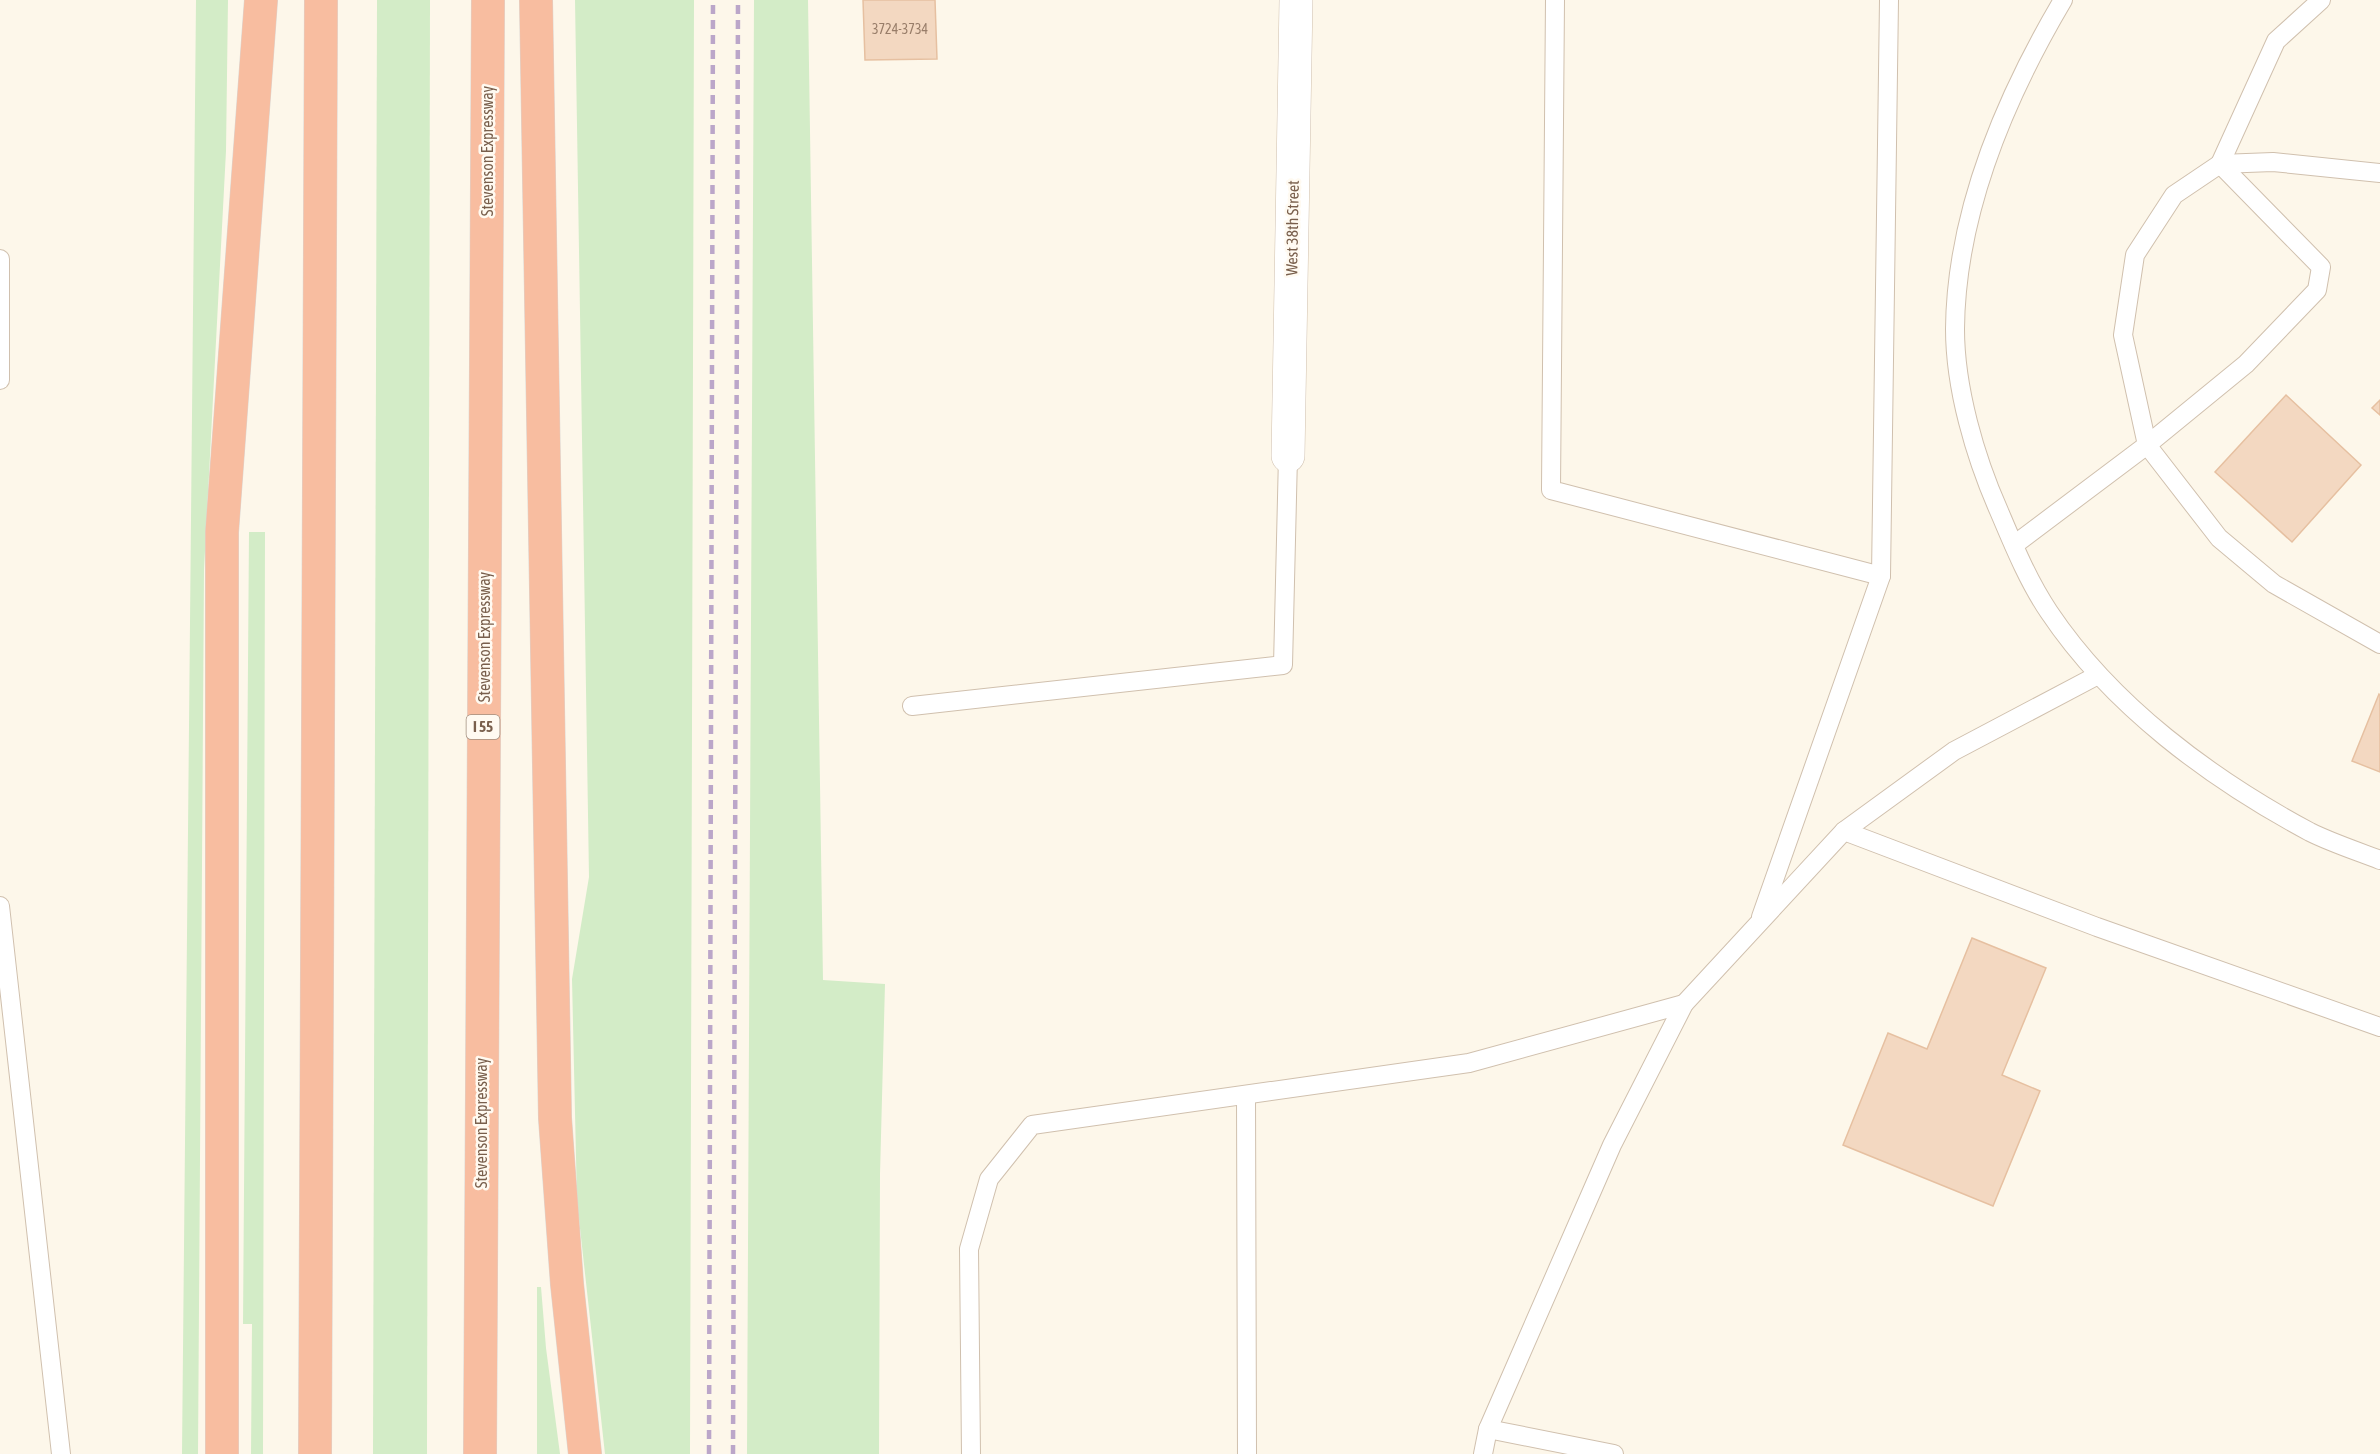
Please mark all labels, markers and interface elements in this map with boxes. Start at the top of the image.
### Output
house number: 3724-3734 [872,21,928,37]
street label: Stevenson Expressway [478,85,497,216]
street label: West 38th Street [1282,180,1302,276]
street label: Stevenson Expressway [475,571,494,702]
road number: I 55 [466,715,500,739]
street label: Stevenson Expressway [472,1057,491,1188]

